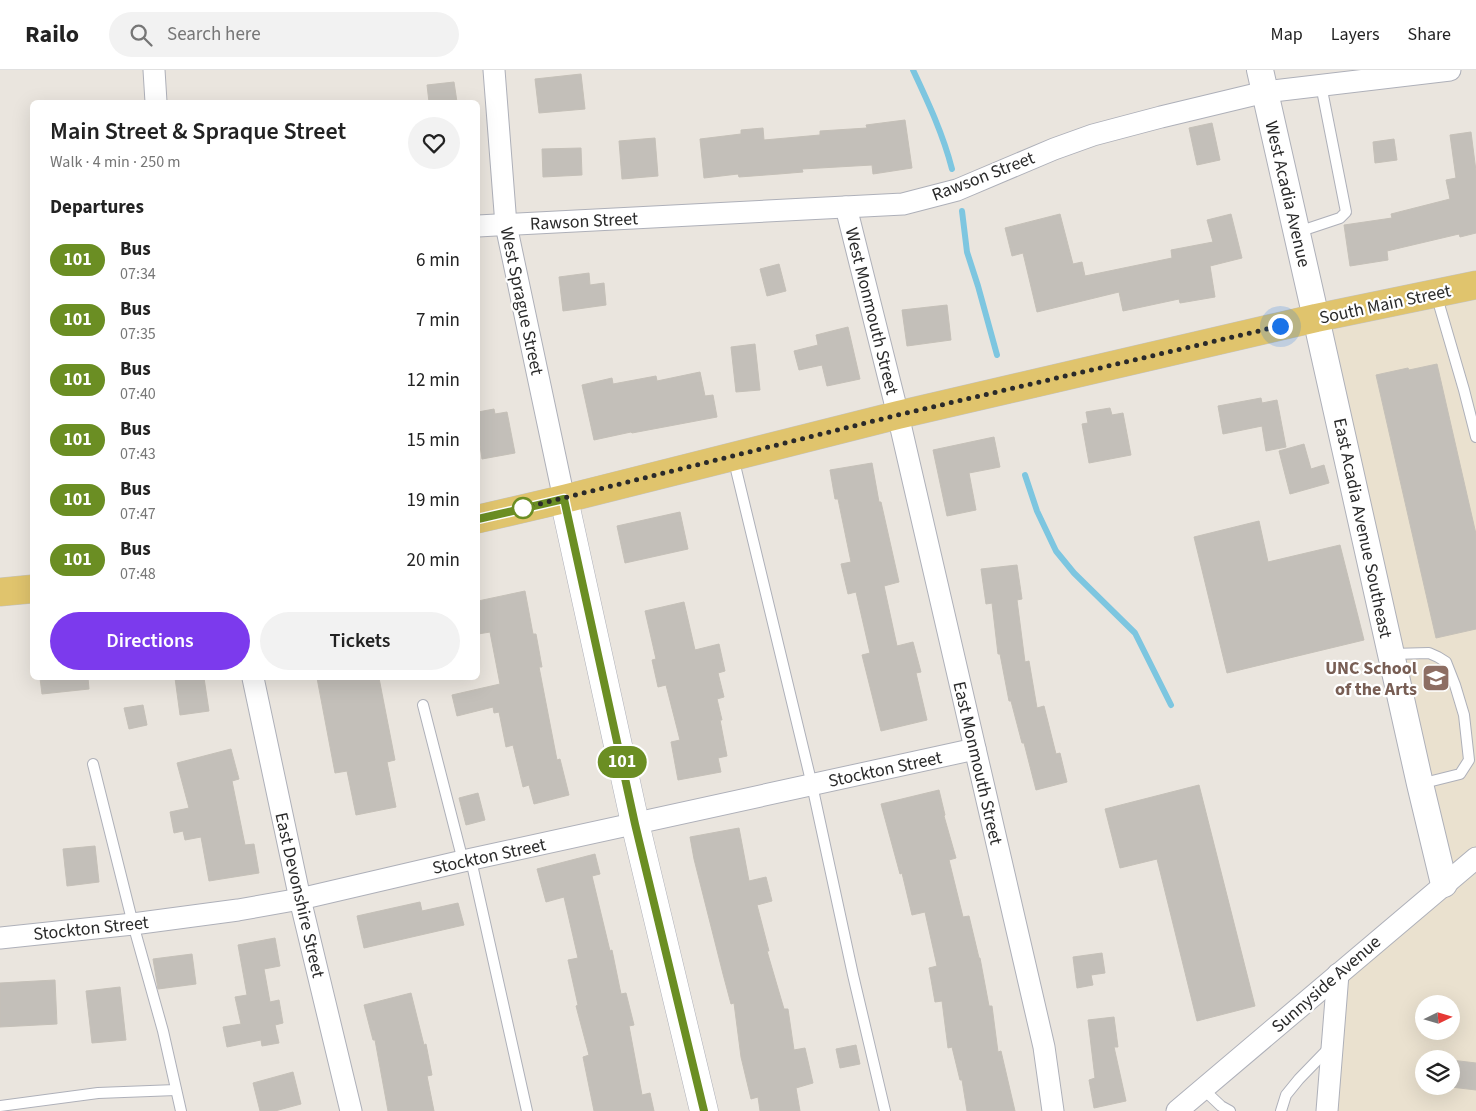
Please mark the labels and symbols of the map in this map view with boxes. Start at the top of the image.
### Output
street label: West Acadia Avenue [1259,119,1317,270]
street label: Rawson Street [928,145,1038,207]
street label: Rawson Street [529,206,639,237]
street label: West Sprague Street [494,225,549,378]
street label: West Monmouth Street [839,225,904,397]
street label: South Main Street [1317,278,1453,331]
your location [1268,314,1293,339]
street label: East Acadia Avenue Southeast [1327,416,1398,641]
unlabelled marker [512,497,534,519]
place label: UNC School of the Arts [1325,656,1417,702]
school or university icon: UNC School of the Arts [1421,663,1451,693]
street label: East Monmouth Street [947,679,1008,847]
street label: Stockton Street [826,745,944,794]
line badge: 101 [593,746,651,778]
street label: East Devonshire Street [268,810,331,980]
street label: Stockton Street [430,832,548,881]
street label: Stockton Street [32,910,150,947]
street label: Sunnyside Avenue [1266,930,1386,1039]
north arrow [1415,995,1460,1040]

